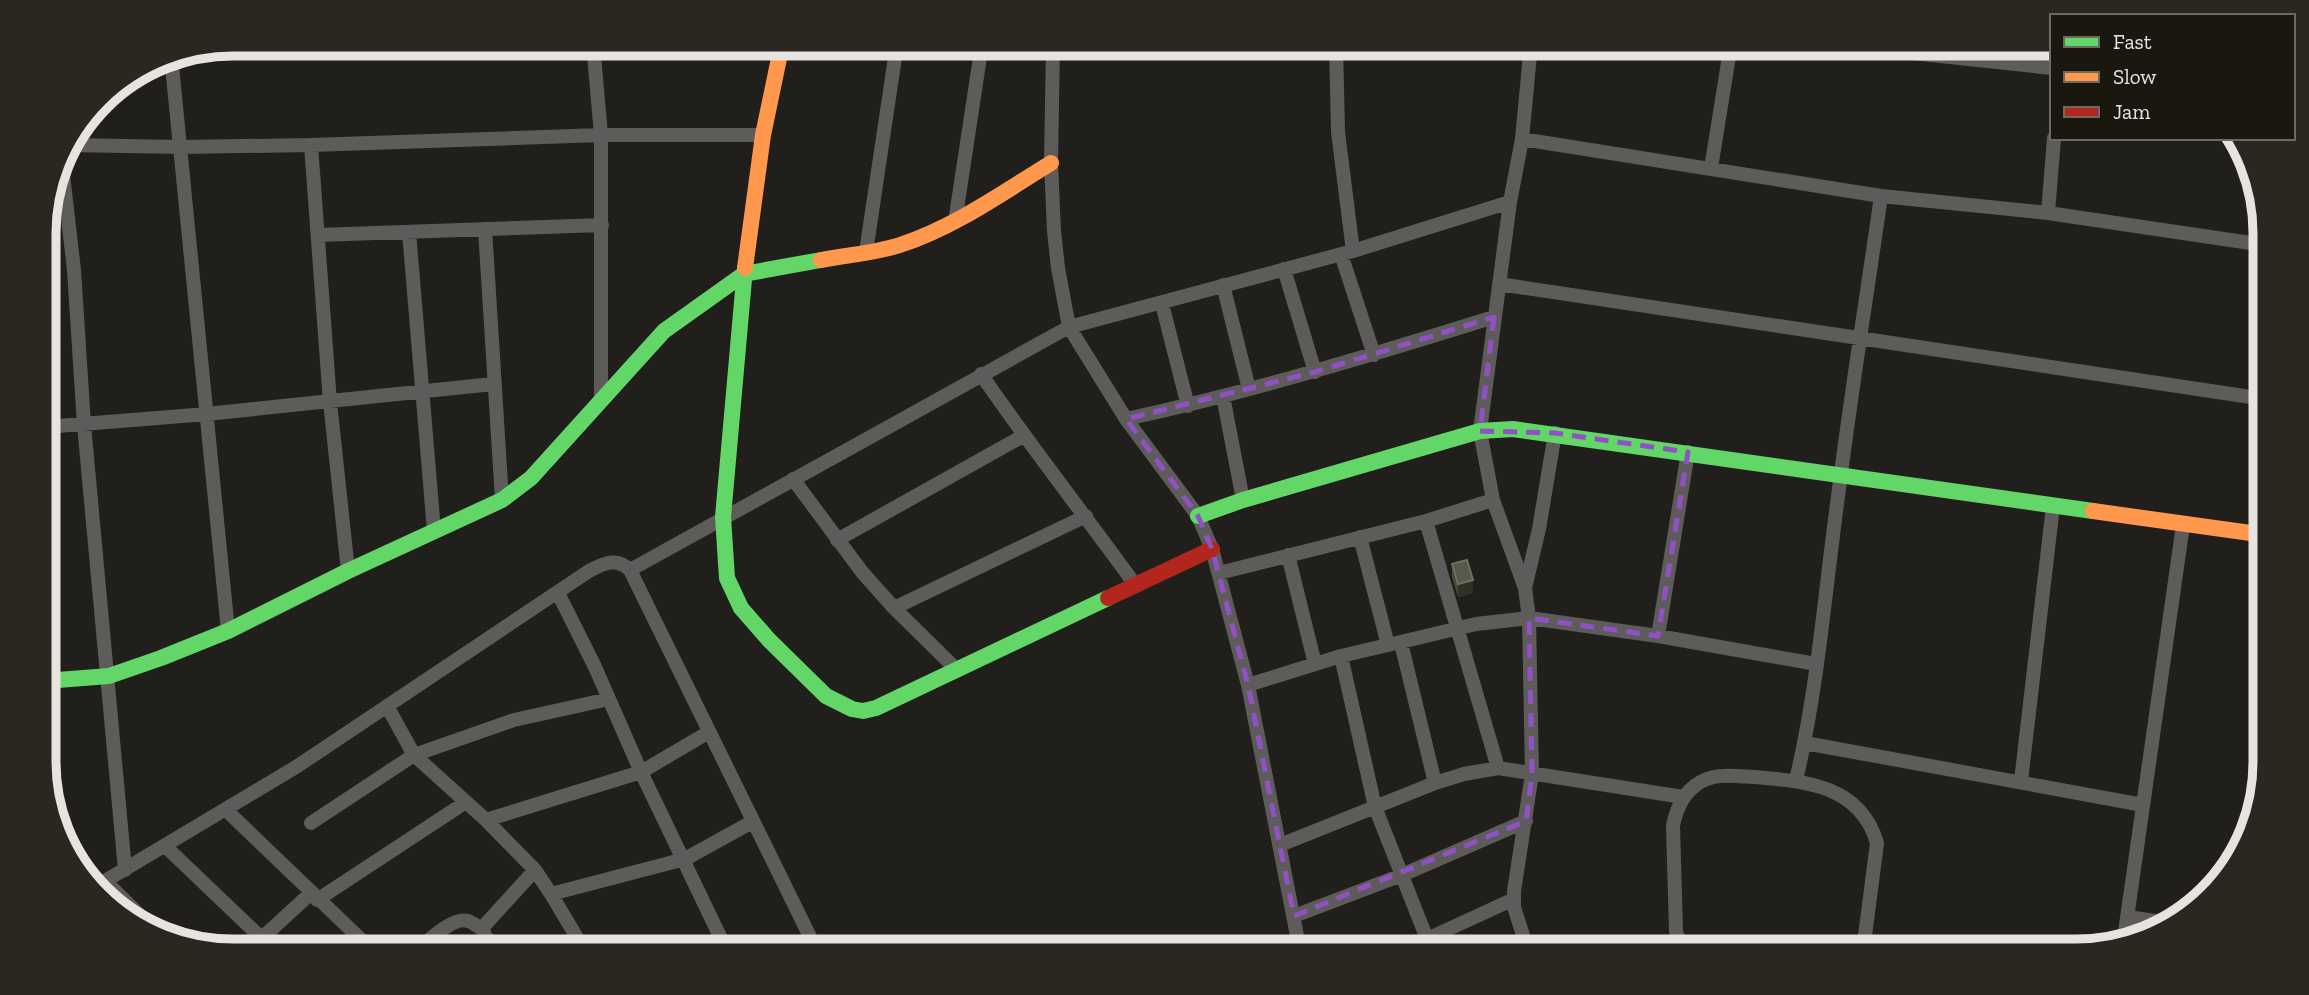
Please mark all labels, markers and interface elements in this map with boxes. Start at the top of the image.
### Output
legend [2050,14,2295,140]
text: Fast [2113,29,2152,54]
text: Slow [2113,64,2156,89]
text: Jam [2113,99,2150,124]

